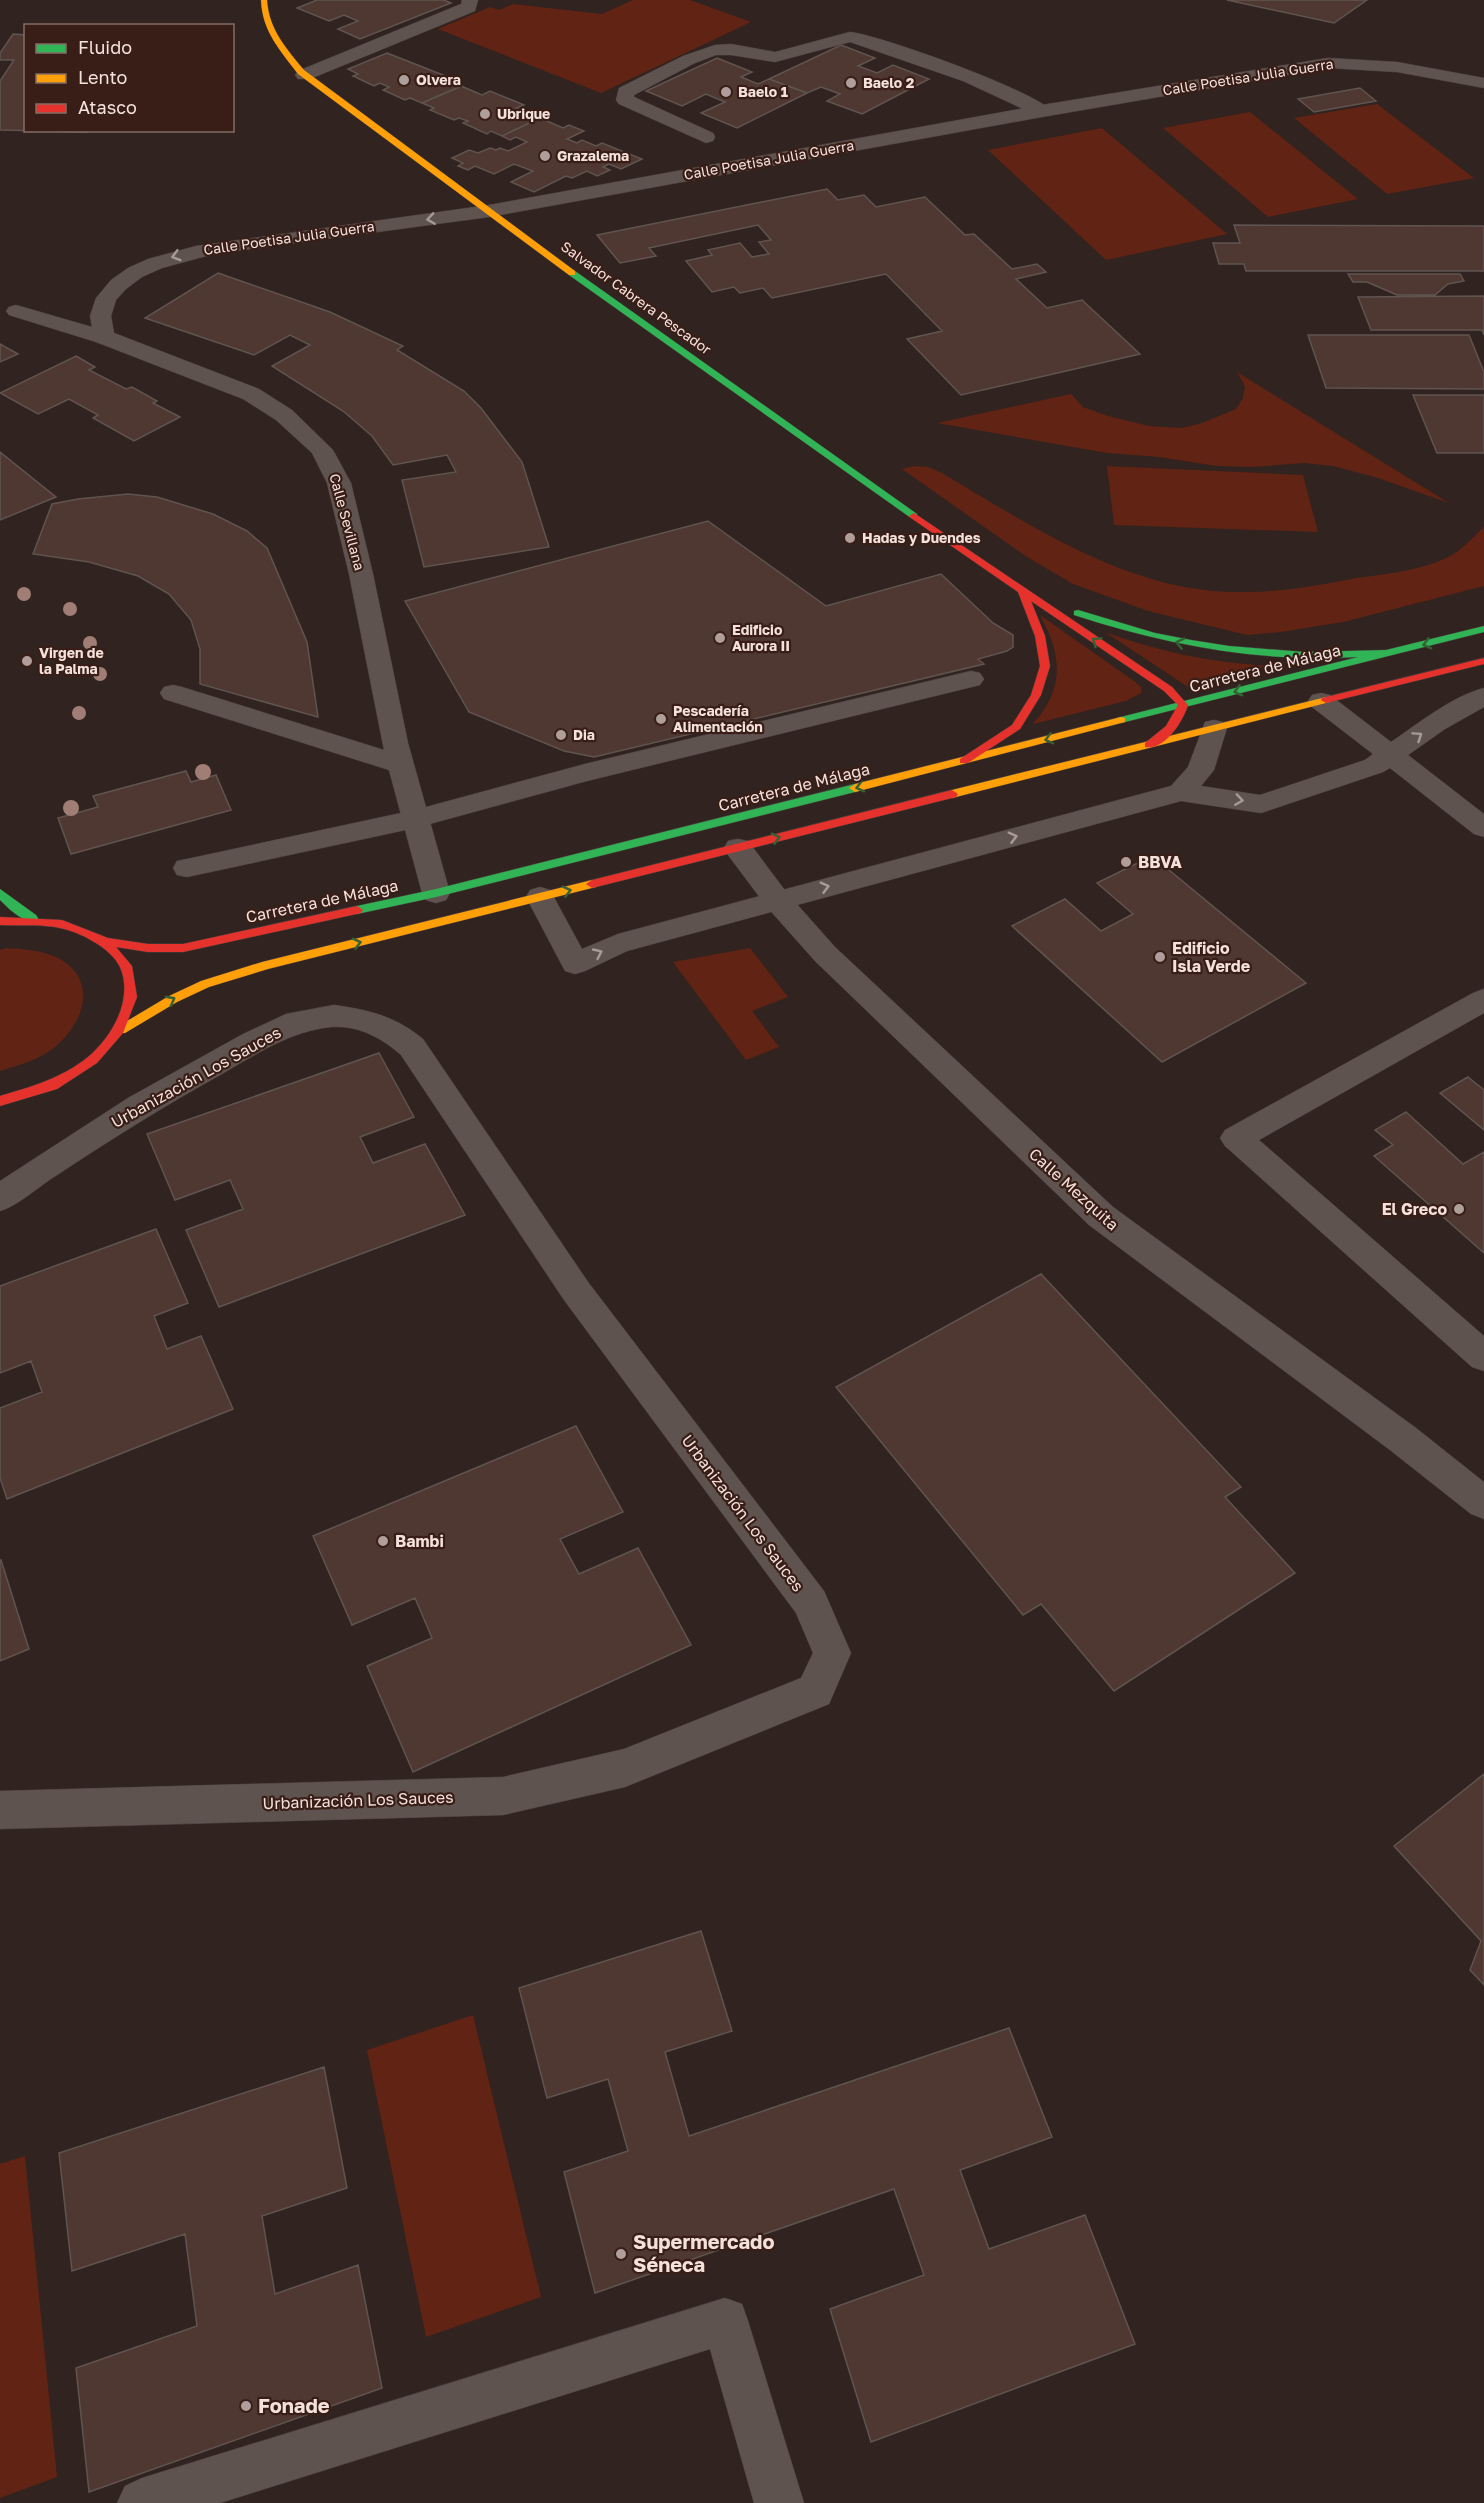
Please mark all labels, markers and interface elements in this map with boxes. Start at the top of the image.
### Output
legend [24,24,234,132]
text: Fluido [78,36,132,58]
street label: Calle Poetisa Julia Guerra [1161,55,1335,98]
text: Lento [78,66,127,88]
place label: Olvera [416,71,461,88]
marker: Olvera [397,73,411,87]
place label: Baelo 2 [863,74,915,91]
marker: Baelo 2 [844,76,858,90]
place label: Baelo 1 [738,83,788,100]
marker: Baelo 1 [719,85,733,99]
text: Atasco [78,96,137,118]
place label: Ubrique [497,105,550,122]
marker: Ubrique [478,107,492,121]
street label: Calle Poetisa Julia Guerra [682,136,855,183]
place label: Grazalema [557,147,629,164]
marker: Grazalema [538,149,552,163]
one-way arrow [426,212,436,224]
street label: Calle Poetisa Julia Guerra [202,217,376,258]
street label: Salvador Cabrera Pescador [558,237,715,358]
one-way arrow [171,249,182,261]
street label: Calle Sevillana [326,472,369,572]
place label: Hadas y Duendes [862,529,981,546]
marker: Hadas y Duendes [843,531,857,545]
place label: Edificio Aurora II [732,621,790,654]
marker: Edificio Aurora II [713,631,727,645]
one-way arrow [1092,637,1103,648]
one-way arrow [1423,637,1433,650]
one-way arrow [1176,638,1186,651]
street label: Carretera de Málaga [1187,640,1343,696]
place label: Virgen de la Palma [39,644,104,677]
marker: Virgen de la Palma [20,654,34,668]
one-way arrow [1233,684,1243,697]
place label: Pescadería Alimentación [673,702,763,735]
marker: Pescadería Alimentación [654,712,668,726]
place label: Dia [573,726,595,743]
marker: Dia [554,728,568,742]
one-way arrow [1044,732,1054,745]
one-way arrow [1411,732,1422,743]
street label: Carretera de Málaga [716,759,872,815]
one-way arrow [855,780,865,793]
one-way arrow [1234,794,1243,806]
one-way arrow [1007,832,1018,844]
one-way arrow [771,833,781,846]
place label: BBVA [1138,852,1182,872]
marker: BBVA [1119,855,1133,869]
street label: Carretera de Málaga [244,875,400,927]
one-way arrow [819,882,830,894]
one-way arrow [561,885,571,898]
one-way arrow [352,938,362,951]
place label: Edificio Isla Verde [1172,938,1250,976]
one-way arrow [591,949,602,961]
marker: Edificio Isla Verde [1153,950,1167,964]
one-way arrow [165,996,175,1007]
street label: Urbanización Los Sauces [108,1022,284,1132]
street label: Calle Mezquita [1025,1144,1123,1234]
place label: El Greco [1382,1199,1447,1219]
marker: El Greco [1452,1202,1466,1216]
street label: Urbanización Los Sauces [678,1431,808,1595]
place label: Bambi [395,1531,444,1551]
marker: Bambi [376,1534,390,1548]
street label: Urbanización Los Sauces [262,1787,454,1813]
place label: Supermercado Séneca [633,2229,774,2276]
marker: Supermercado Séneca [614,2247,628,2261]
place label: Fonade [258,2393,330,2417]
marker: Fonade [239,2399,253,2413]

